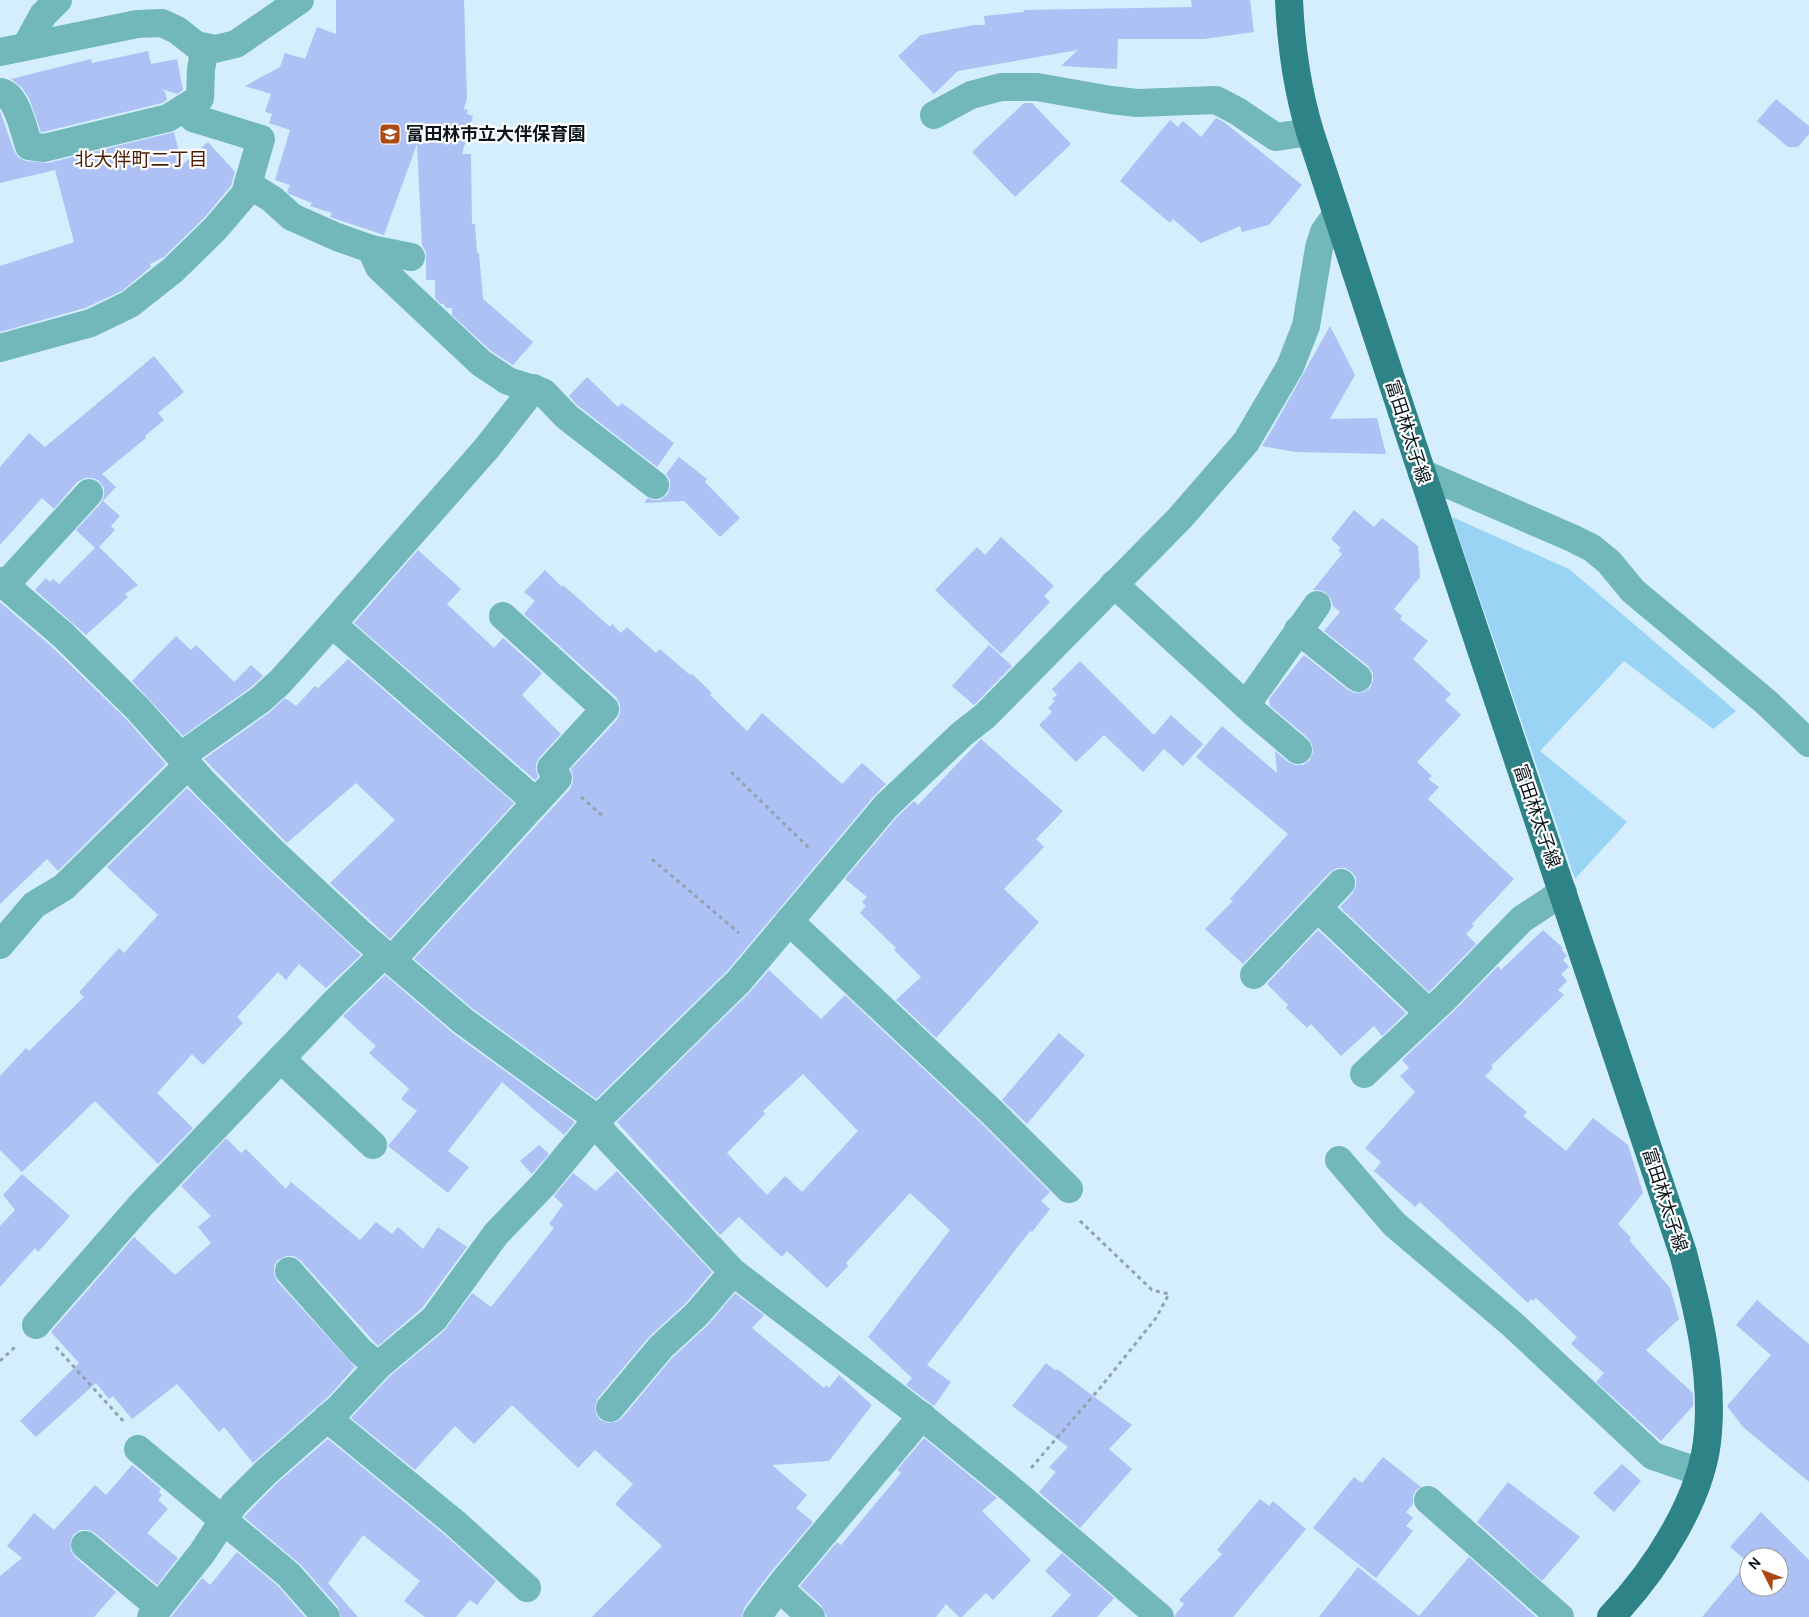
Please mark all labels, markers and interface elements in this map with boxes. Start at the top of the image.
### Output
school or university icon: 富田林市立大伴保育園 [378,122,402,146]
place label: 富田林市立大伴保育園 [406,122,586,146]
district label: 北大伴町二丁目 [74,147,208,172]
street label: 富田林太子線 [1380,377,1436,487]
street label: 富田林太子線 [1508,761,1566,871]
street label: 富田林太子線 [1637,1145,1693,1255]
north arrow [1739,1547,1789,1597]
text: N [1744,1553,1764,1573]

